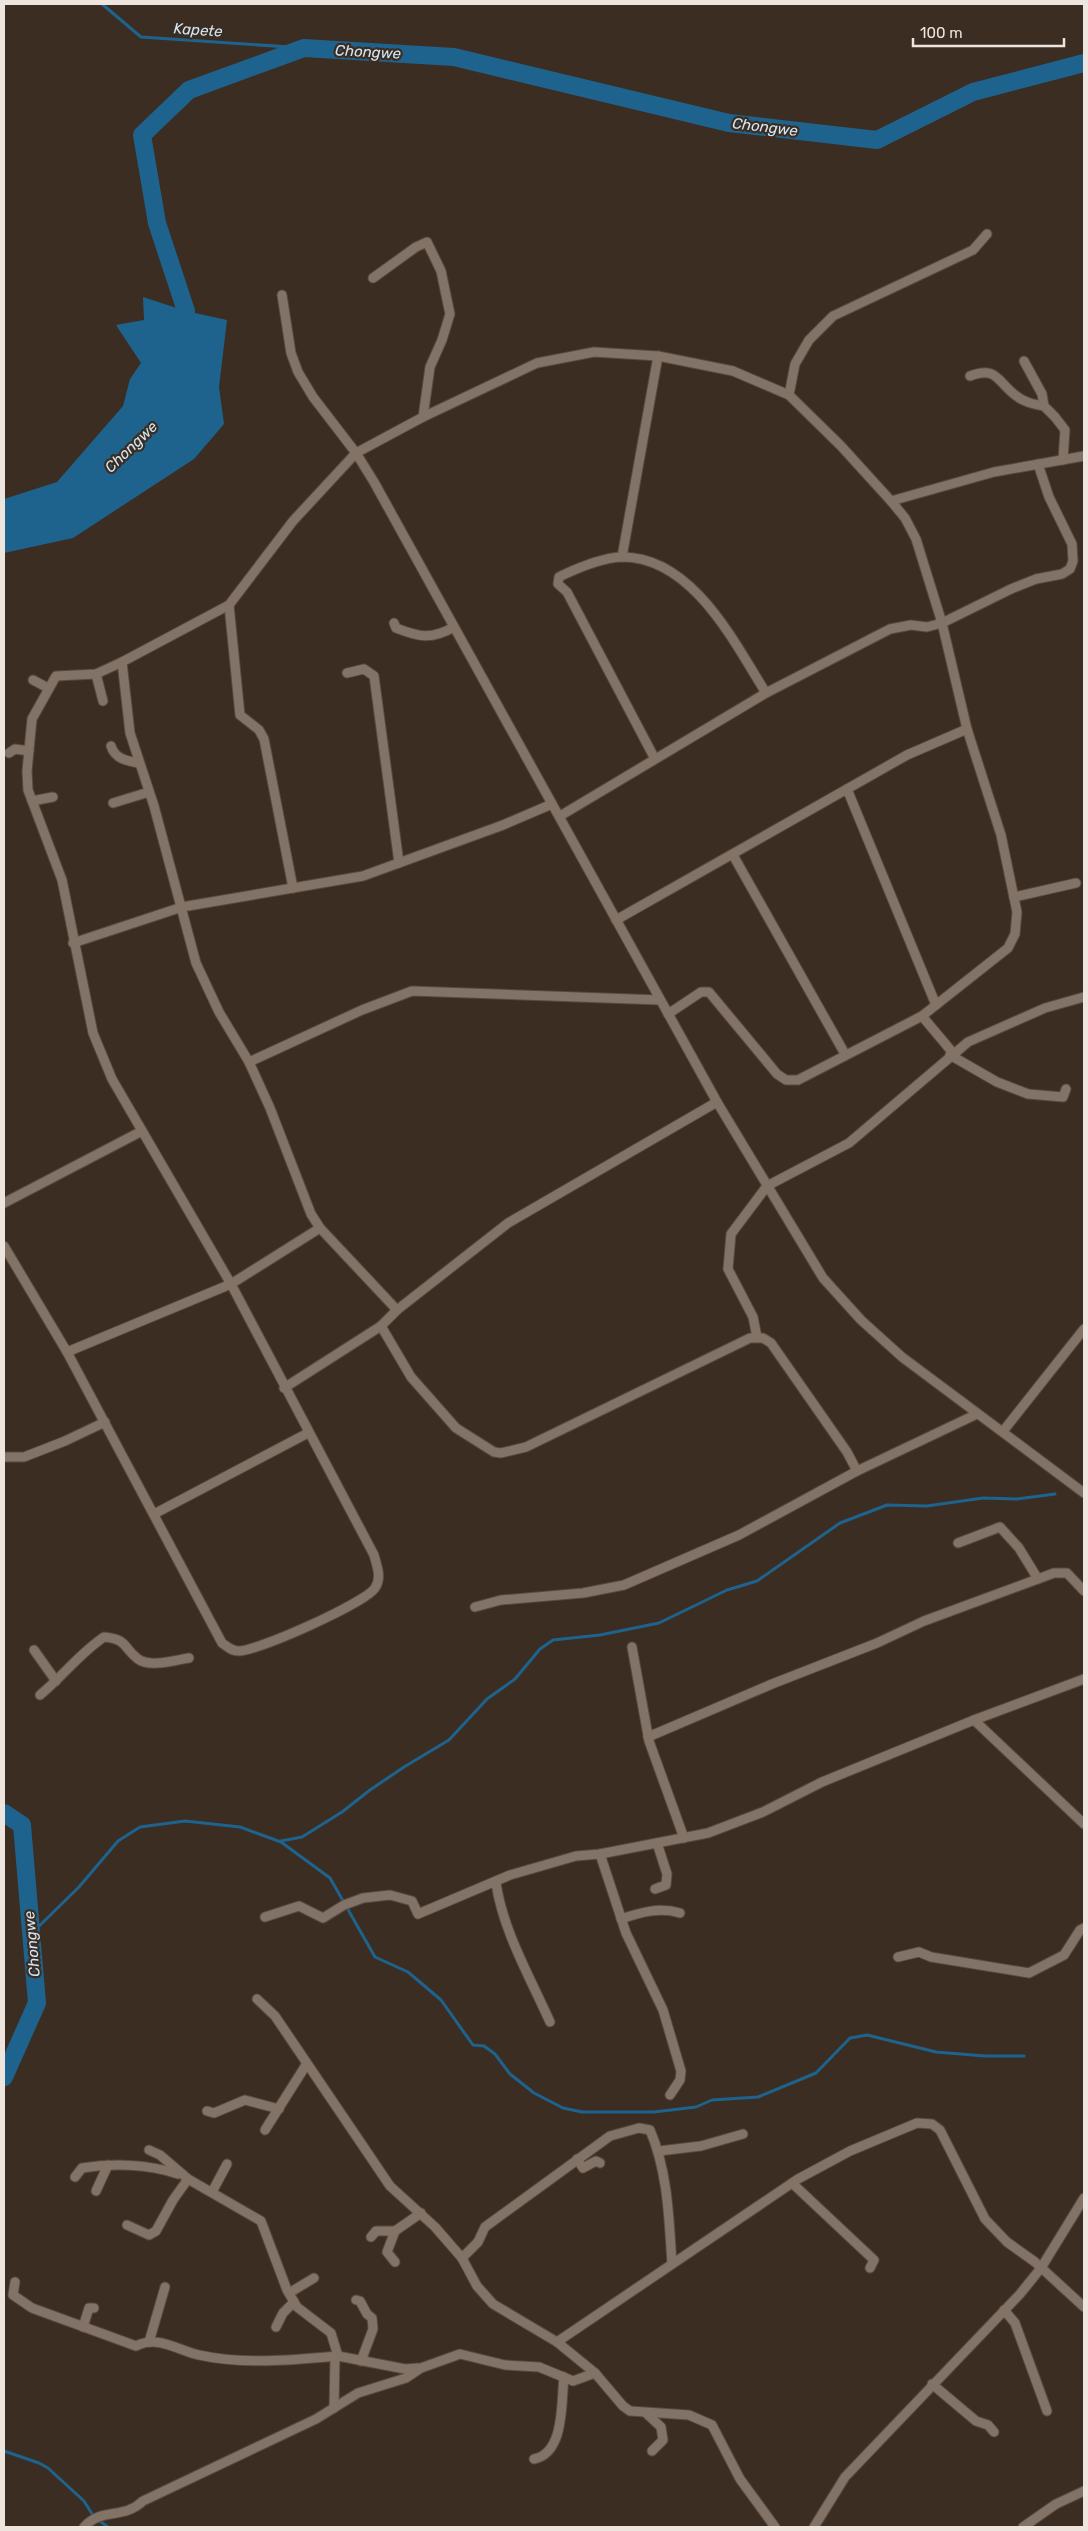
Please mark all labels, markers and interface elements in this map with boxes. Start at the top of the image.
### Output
scale bar [913,15,1064,47]
water label: Kapete [173,19,224,41]
text: 100 m [920,24,962,42]
water label: Chongwe [335,41,402,63]
water label: Chongwe [731,114,799,140]
water label: Chongwe [101,417,161,476]
water label: Chongwe [20,1910,44,1978]

